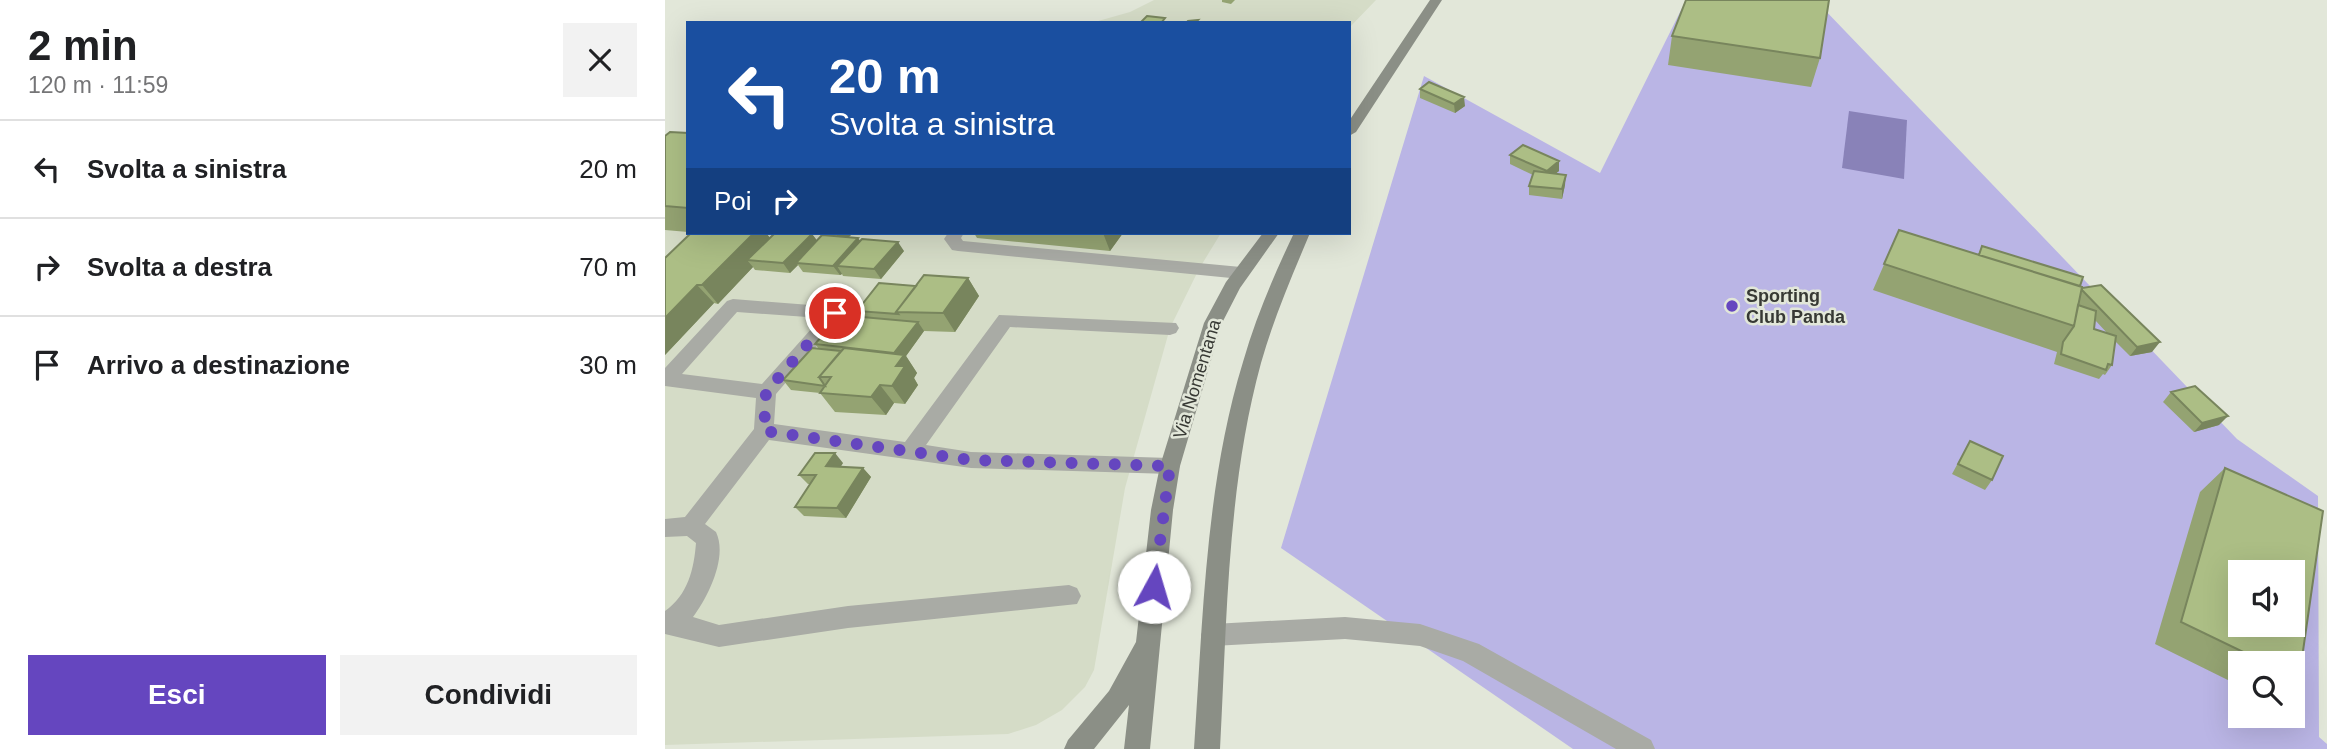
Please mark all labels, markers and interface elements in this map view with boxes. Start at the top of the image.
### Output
text: 2 min [28,22,138,69]
button: close [563,23,637,97]
icon: left [714,49,805,140]
text: 20 m [829,49,941,103]
text: 120 m · 11:59 [28,72,168,98]
text: Svolta a sinistra [829,106,1055,142]
icon: left [28,150,66,188]
text: Svolta a sinistra [87,154,286,184]
text: 20 m [579,154,637,184]
icon: right [766,182,804,220]
text: Poi [714,186,752,216]
icon: right [28,248,66,286]
text: Svolta a destra [87,252,272,282]
text: 70 m [579,252,637,282]
pin [805,283,865,343]
place label: Sporting Club Panda [1746,286,1846,327]
icon: arrive [816,294,854,332]
marker: Sporting Club Panda [1724,298,1740,314]
street label: Via Nomentana [1169,316,1225,441]
icon: arrive [28,346,66,384]
text: Arrivo a destinazione [87,350,350,380]
text: 30 m [579,350,637,380]
position arrow [1117,550,1191,624]
map controls [2228,560,2305,728]
button: sound [2228,560,2305,637]
button: search [2228,651,2305,728]
button: Esci [28,655,326,735]
button: Condividi [340,655,637,735]

